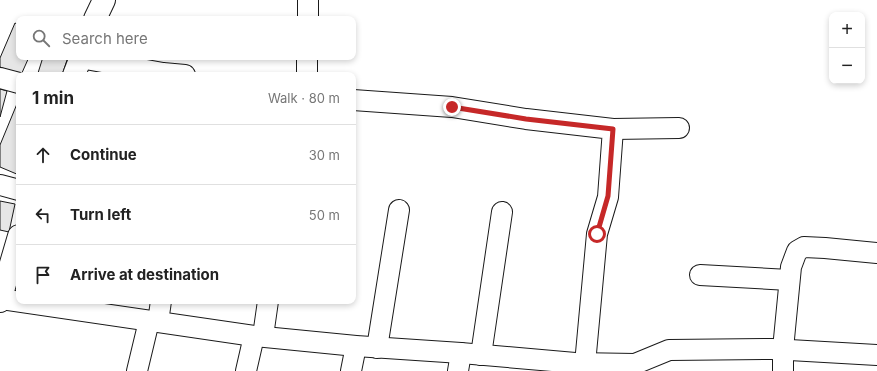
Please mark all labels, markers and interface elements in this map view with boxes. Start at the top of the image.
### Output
map controls [829,12,865,84]
button: + [829,12,865,48]
search box [16,16,356,60]
icon: search [30,27,52,49]
text: Search here [62,29,148,48]
button: − [829,48,865,84]
text: 1 min [32,88,74,108]
text: Walk · 80 m [268,90,340,106]
route end [443,98,461,116]
icon: ahead [32,144,54,166]
text: Continue [70,145,137,164]
text: 30 m [309,147,340,163]
icon: left [32,204,54,226]
text: Turn left [70,205,131,224]
text: 50 m [309,207,340,223]
route start [588,225,606,243]
icon: arrive [32,264,54,286]
text: Arrive at destination [70,265,219,284]

